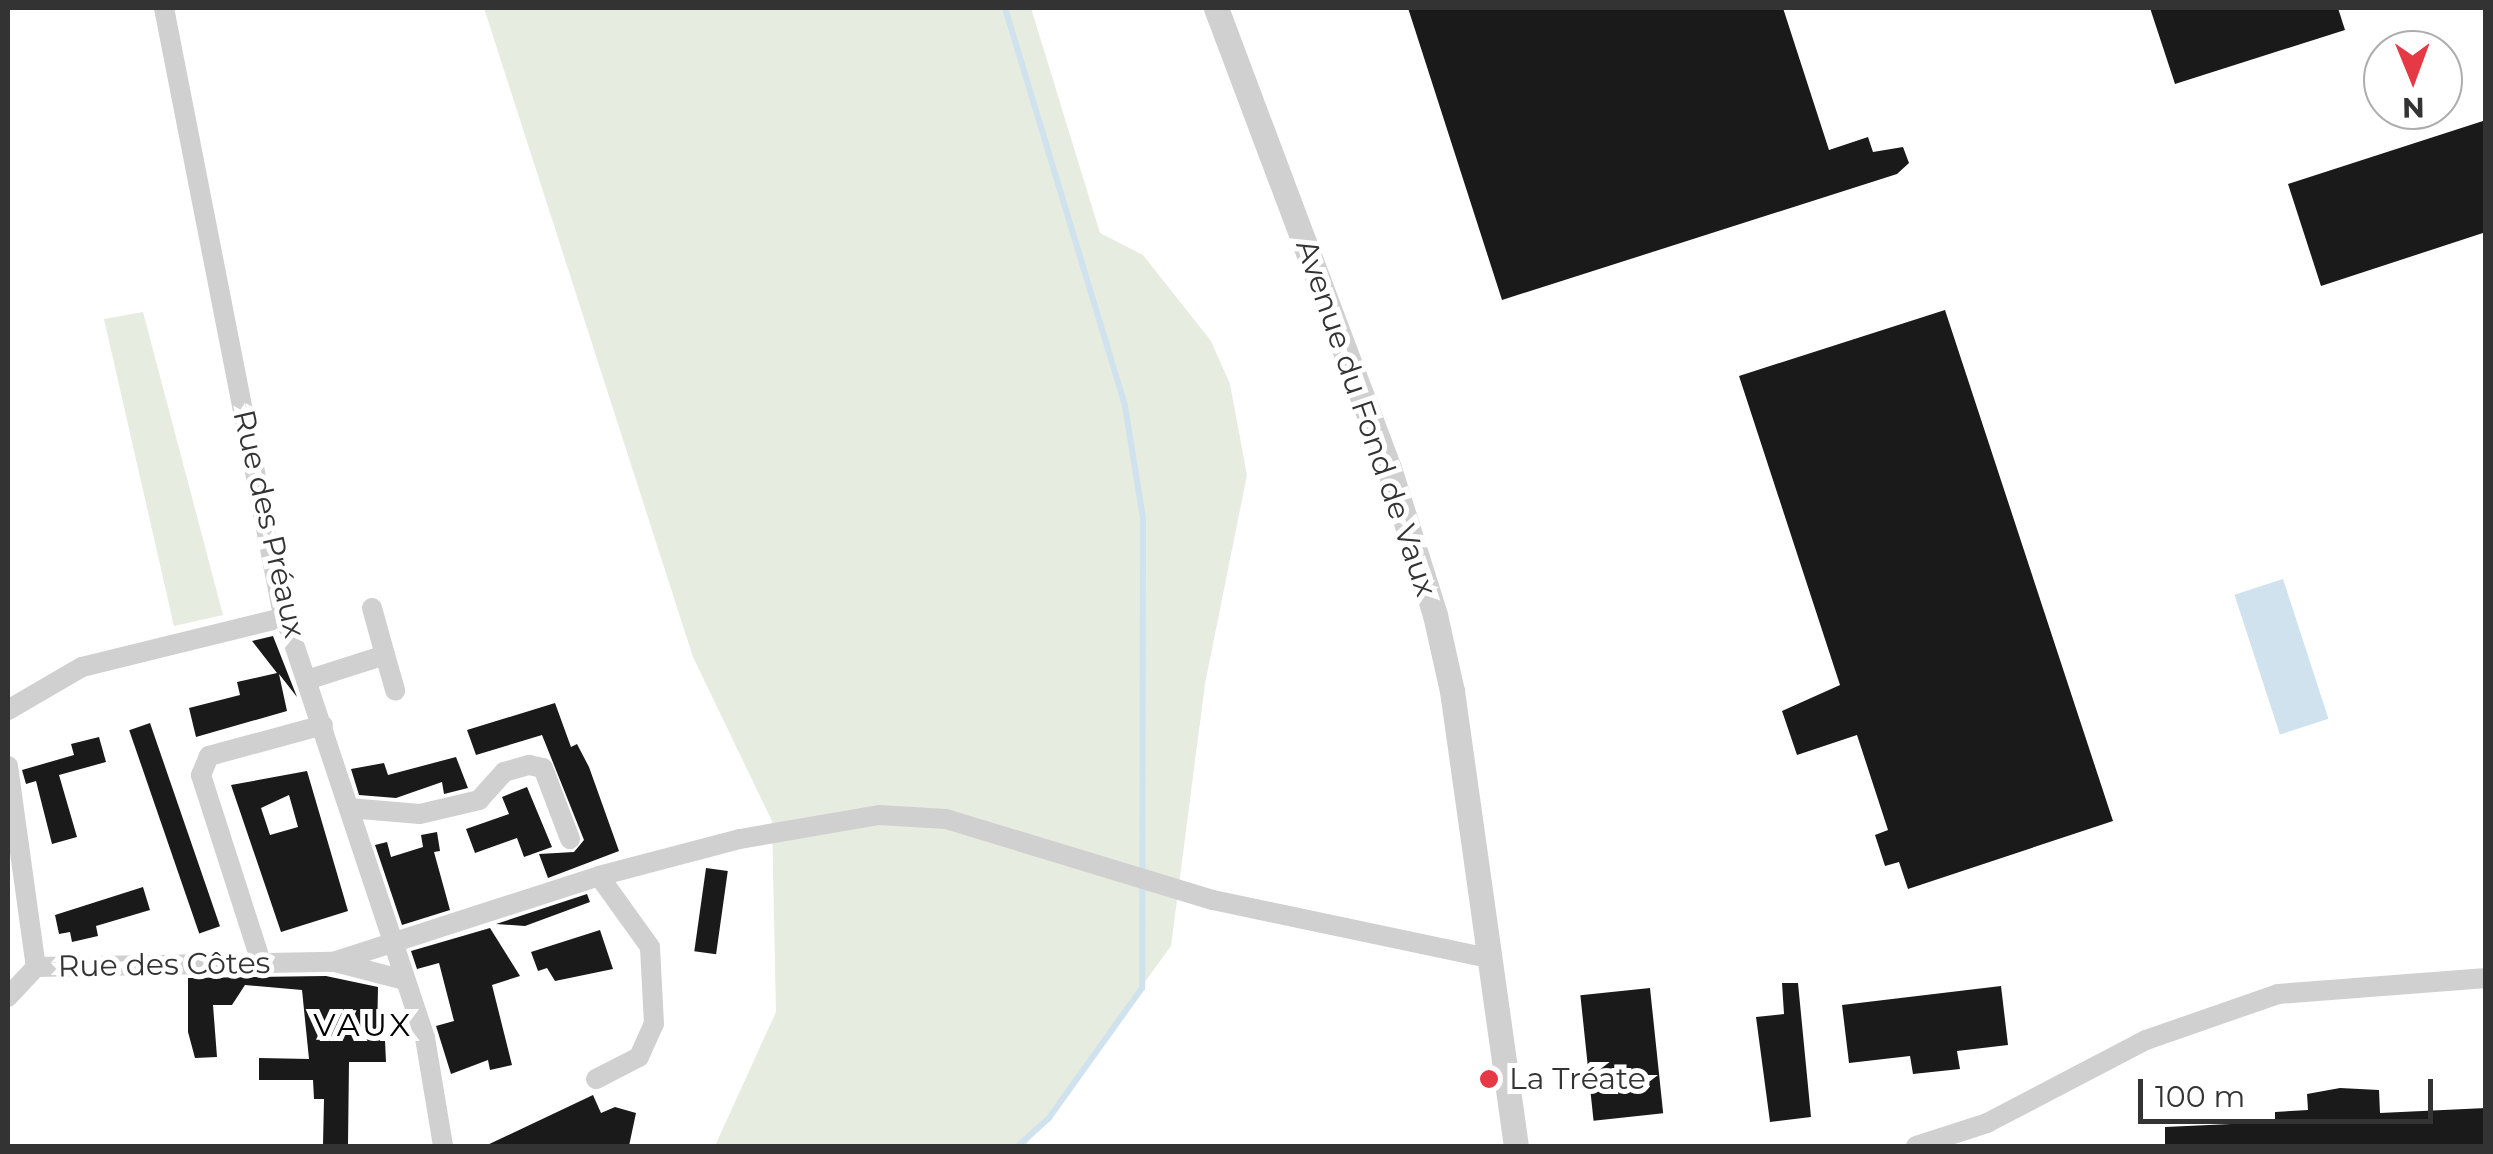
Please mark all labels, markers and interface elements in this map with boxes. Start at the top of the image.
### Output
north arrow [2363,30,2463,130]
text: N [2402,91,2425,125]
street label: Avenue du Fond de Vaux [1288,235,1444,601]
street label: Rue des Préaux [225,407,313,641]
street label: Rue des Côtes [57,945,271,985]
district label: VAUX [313,1006,413,1044]
scale bar [2143,1059,2438,1121]
place label: La Tréate [1509,1061,1646,1097]
marker: La Tréate [1478,1068,1500,1090]
text: 100 m [2155,1078,2245,1115]

